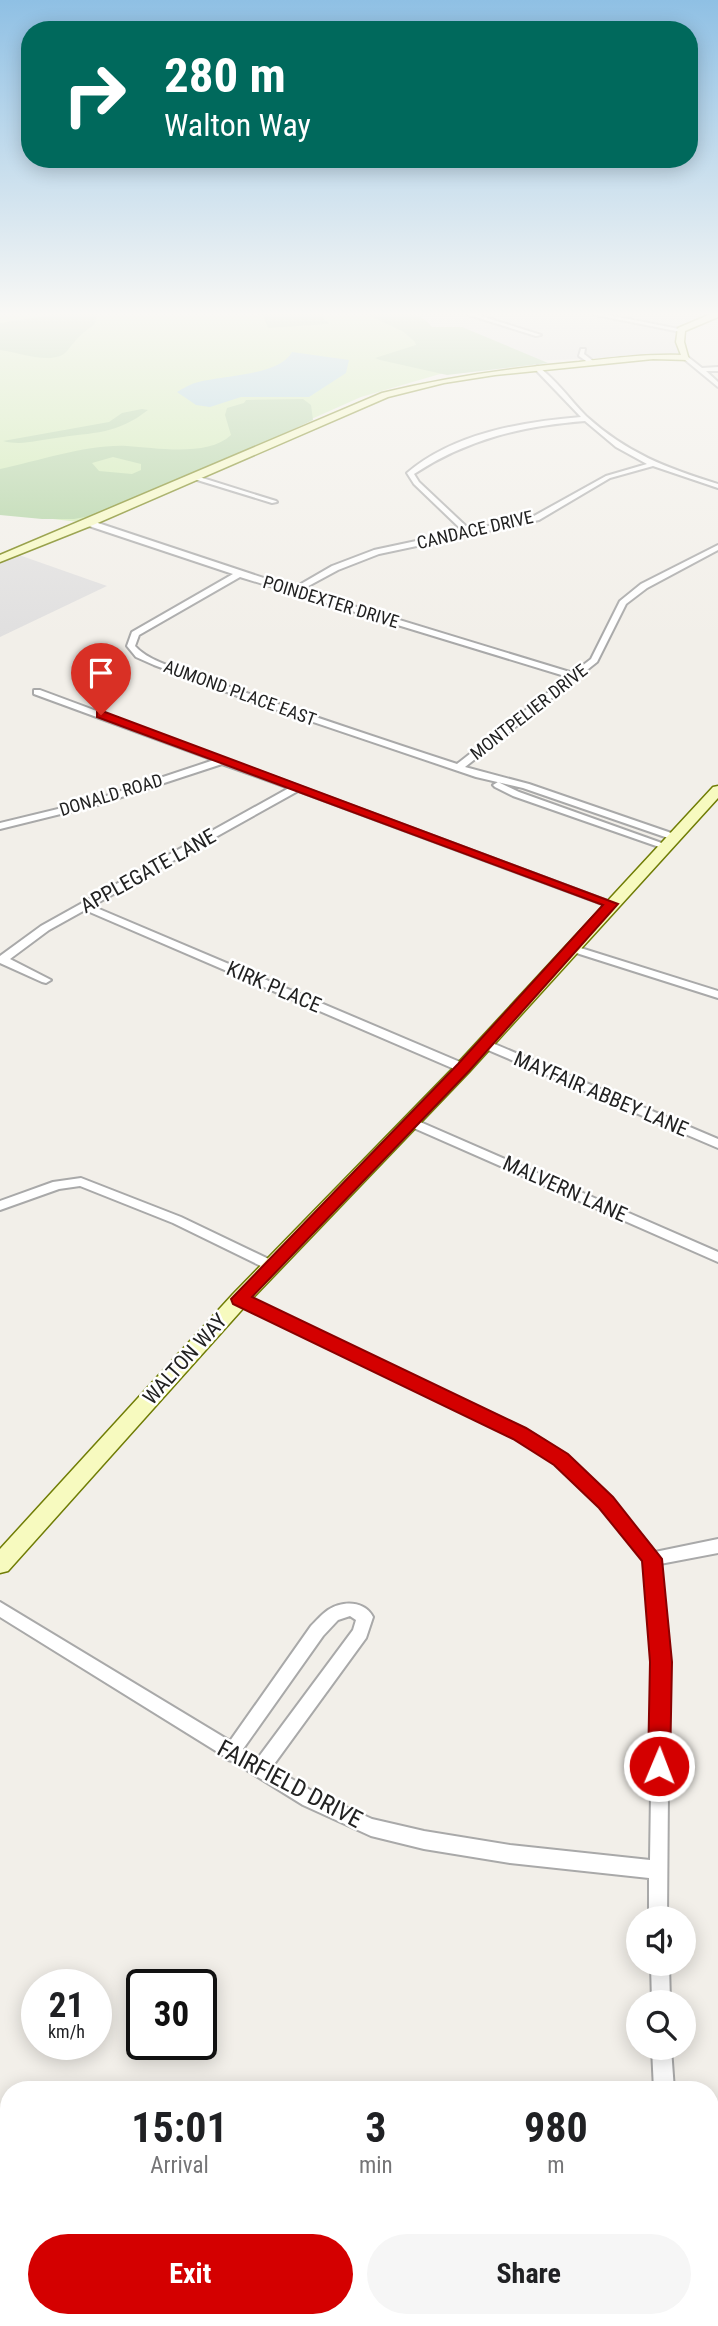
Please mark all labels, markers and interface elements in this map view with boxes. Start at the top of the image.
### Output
text: 280 m [164,47,286,104]
icon: right [49,49,140,140]
text: Walton Way [164,106,311,144]
street label: CANDACE DRIVE [415,506,535,553]
street label: POINDEXTER DRIVE [261,571,402,632]
pin [71,643,131,715]
icon: arrive [82,654,120,692]
street label: AUMOND PLACE EAST [161,655,319,730]
street label: MONTPELIER DRIVE [466,659,591,764]
street label: DONALD ROAD [57,769,165,820]
street label: APPLEGATE LANE [76,824,220,918]
street label: KIRK PLACE [223,956,325,1018]
street label: MAYFAIR ABBEY LANE [510,1046,692,1142]
street label: MALVERN LANE [499,1151,631,1227]
street label: WALTON WAY [138,1309,232,1409]
position arrow [622,1729,696,1803]
street label: FAIRFIELD DRIVE [213,1734,367,1834]
map controls [626,1906,696,2060]
button: sound [626,1906,696,1976]
speed limit sign: 30 [126,1969,217,2060]
text: 21 [49,1985,84,2026]
button: search [626,1990,696,2060]
text: km/h [48,2021,85,2042]
text: 15:01 [131,2103,228,2152]
text: 3 [365,2103,386,2152]
text: 980 [524,2103,588,2152]
text: Arrival [150,2152,209,2179]
text: min [359,2152,393,2179]
text: m [547,2152,564,2179]
button: Exit [28,2234,353,2314]
button: Share [367,2234,691,2314]

